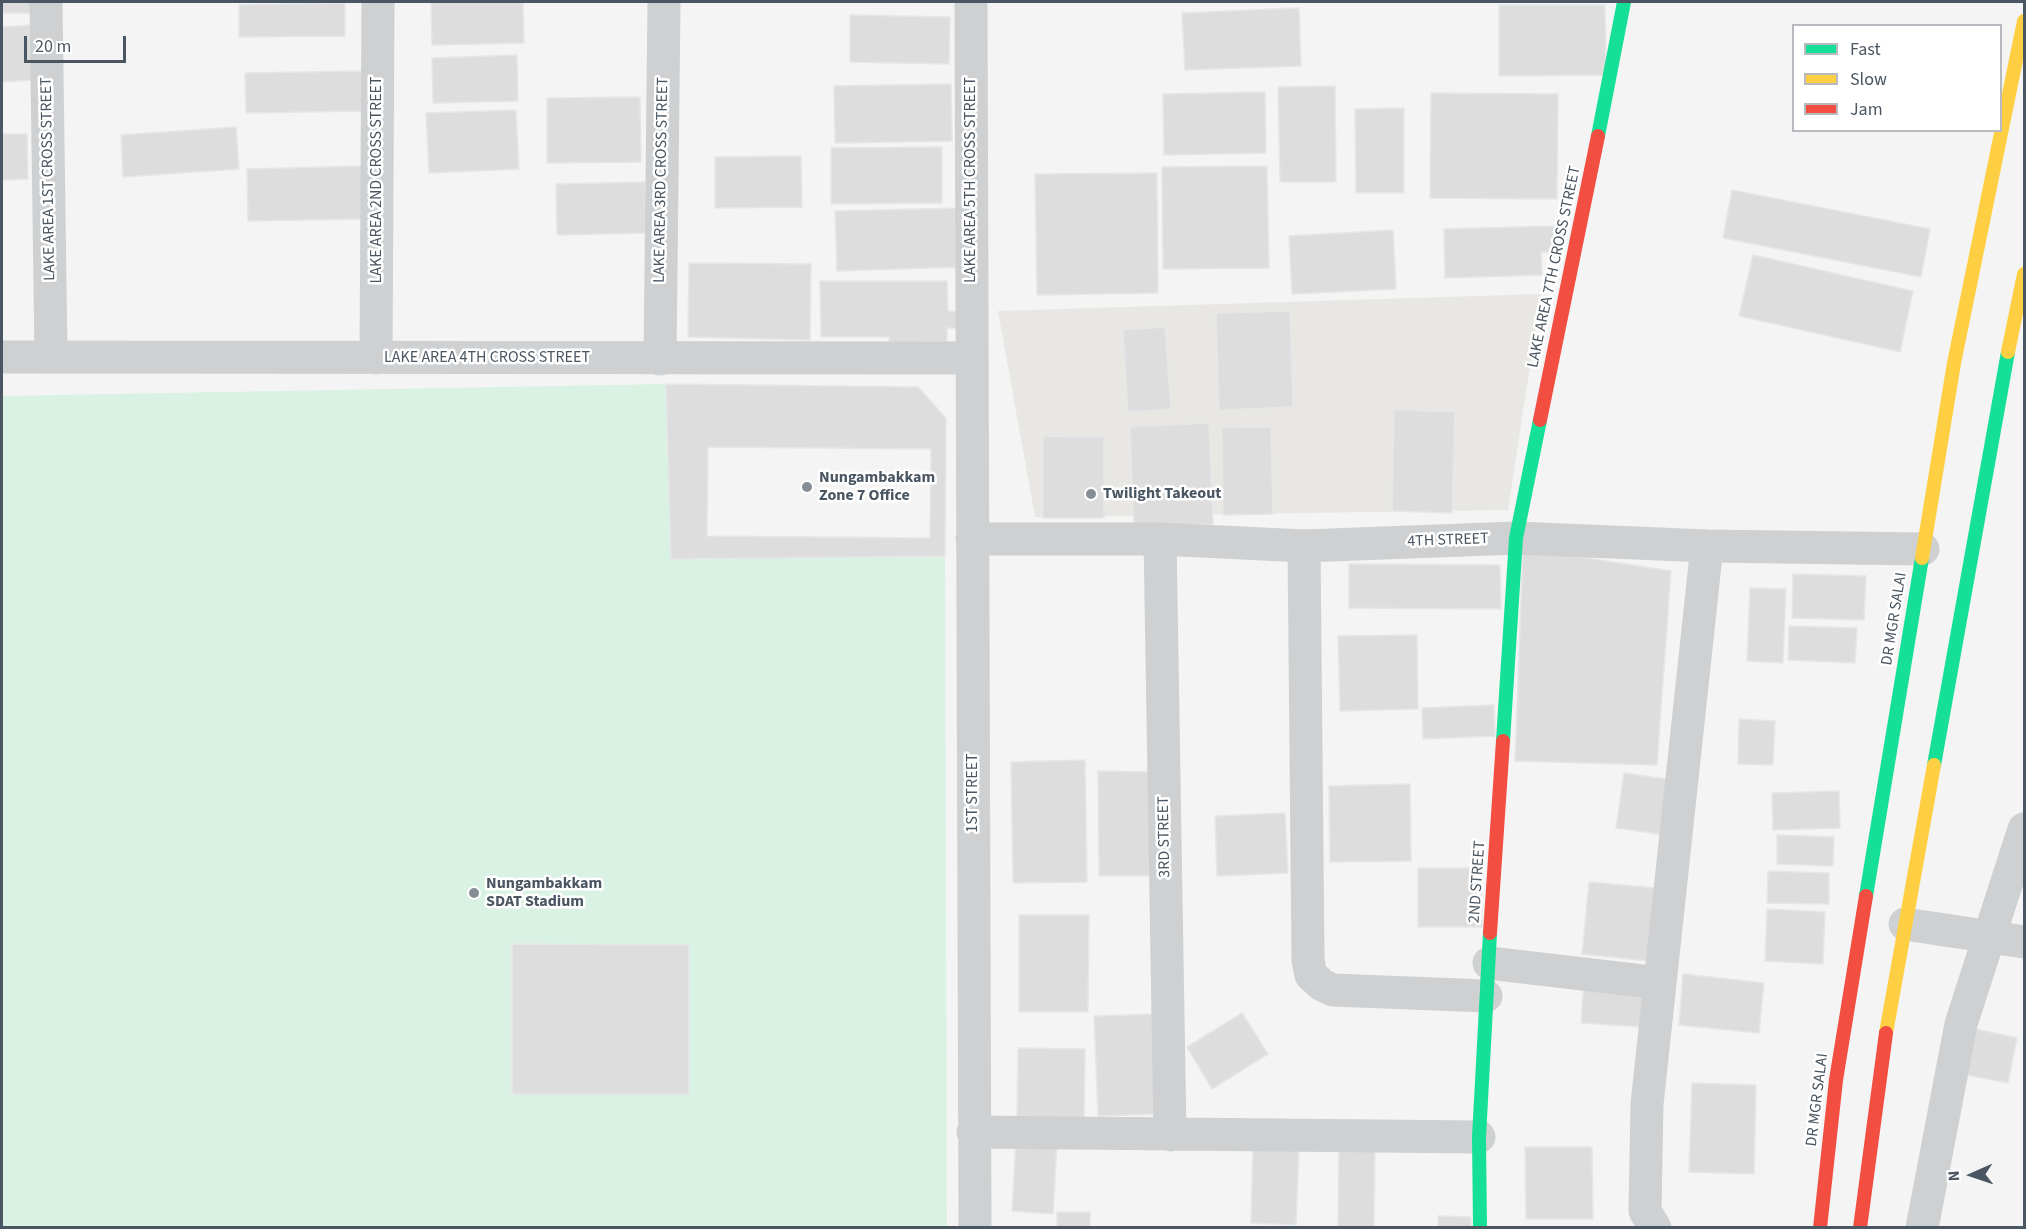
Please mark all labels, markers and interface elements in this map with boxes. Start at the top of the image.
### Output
scale bar [27,24,129,62]
legend [1792,24,2002,132]
text: 20 m [35,34,71,59]
text: Fast [1850,37,1881,62]
text: Slow [1850,67,1887,92]
street label: LAKE AREA 2ND CROSS STREET [367,76,387,284]
street label: LAKE AREA 1ST CROSS STREET [38,77,60,281]
street label: LAKE AREA 3RD CROSS STREET [651,77,673,283]
street label: LAKE AREA 5TH CROSS STREET [961,77,981,283]
text: Jam [1850,97,1883,122]
street label: LAKE AREA 7TH CROSS STREET [1524,164,1586,370]
street label: LAKE AREA 4TH CROSS STREET [384,348,590,368]
place label: Nungambakkam Zone 7 Office [819,468,935,506]
marker: Nungambakkam Zone 7 Office [800,480,814,494]
place label: Twilight Takeout [1103,484,1221,504]
marker: Twilight Takeout [1084,487,1098,501]
street label: 4TH STREET [1407,530,1489,552]
street label: DR MGR SALAI [1878,571,1912,667]
street label: 1ST STREET [963,753,983,833]
street label: 3RD STREET [1155,796,1175,878]
street label: 2ND STREET [1466,840,1490,924]
place label: Nungambakkam SDAT Stadium [486,874,602,912]
marker: Nungambakkam SDAT Stadium [467,886,481,900]
street label: DR MGR SALAI [1803,1052,1833,1148]
north arrow [1942,1145,2002,1205]
text: N [1943,1170,1965,1182]

